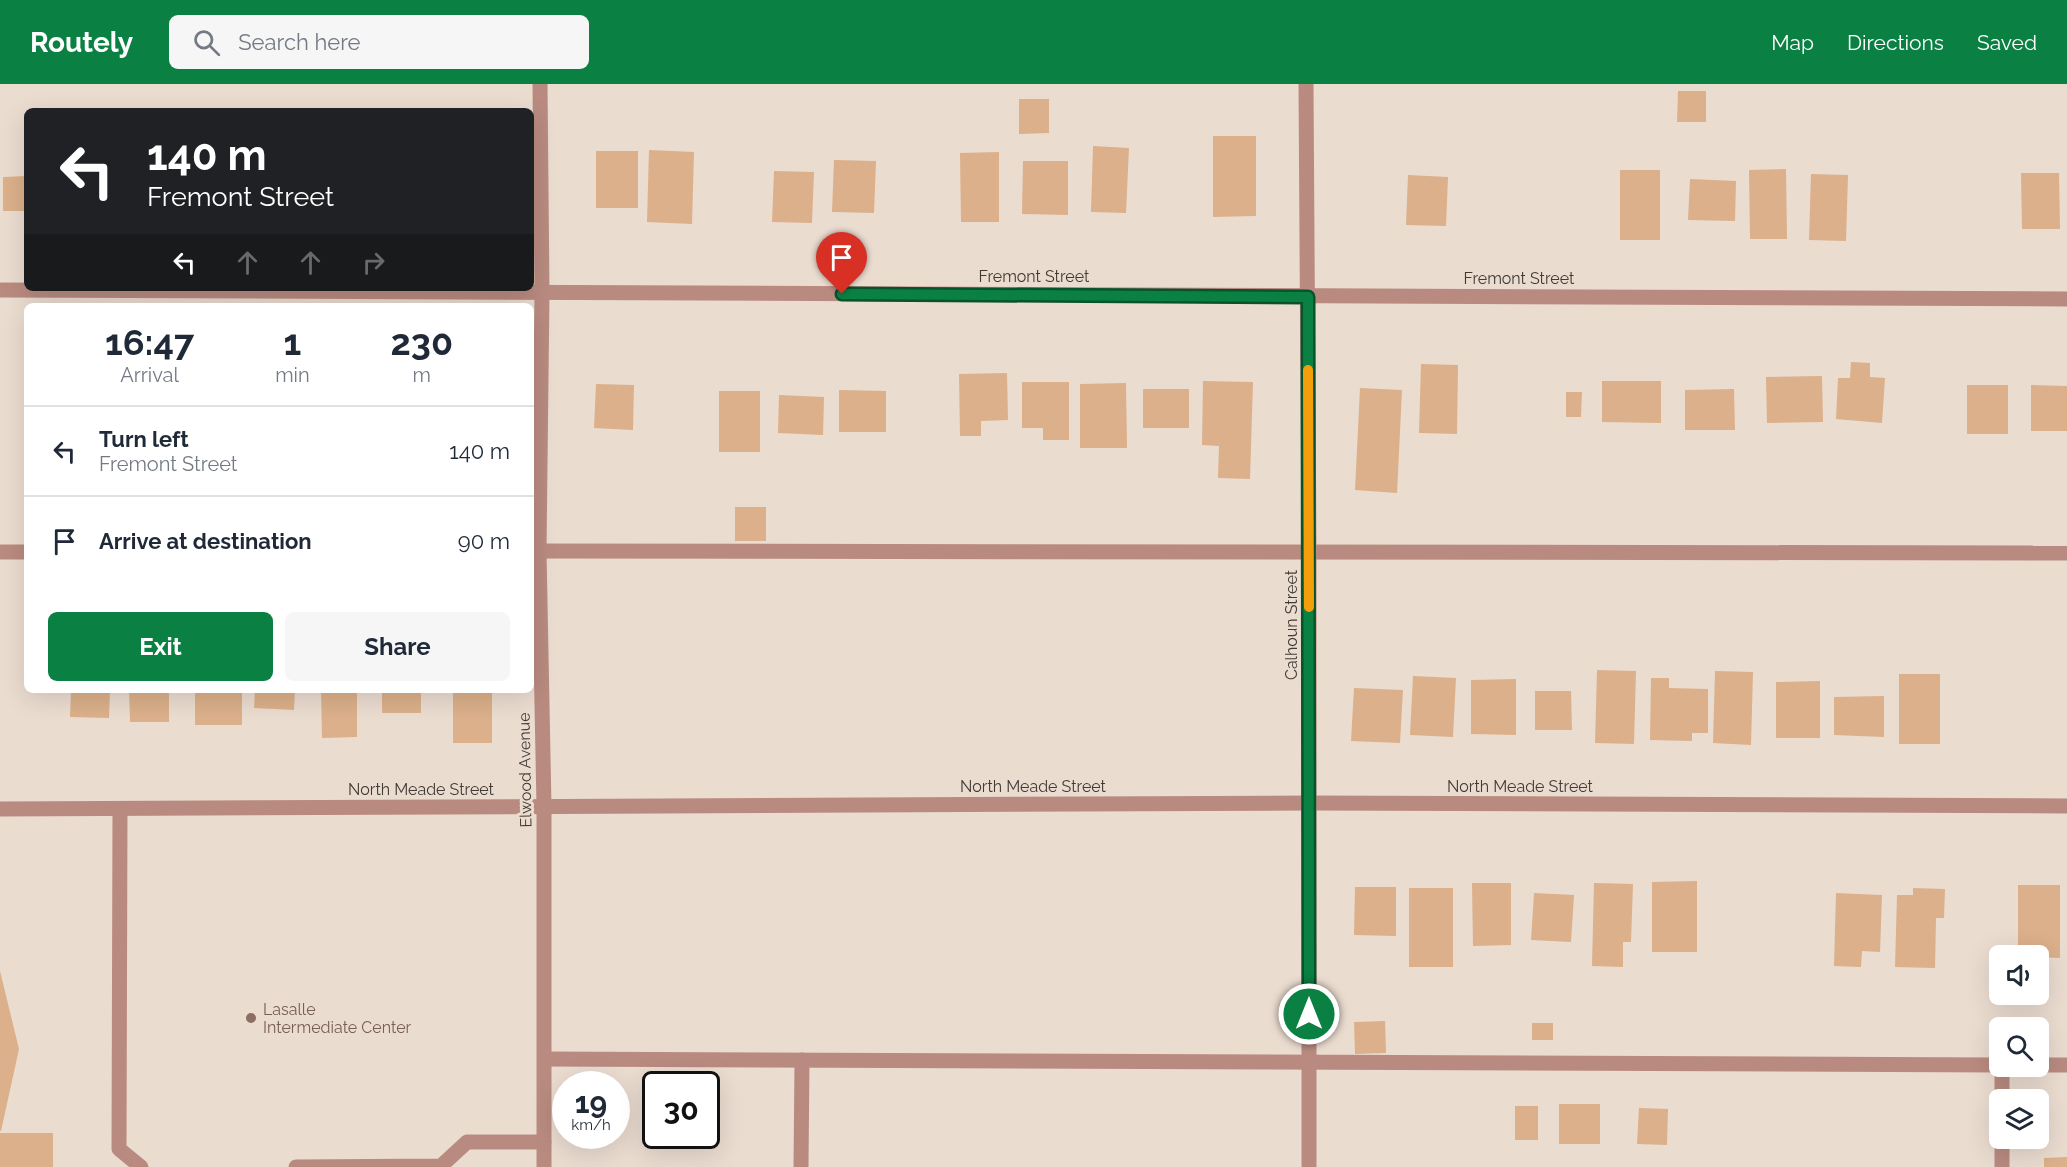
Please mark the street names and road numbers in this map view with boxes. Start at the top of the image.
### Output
street label: Fremont Street [979,267,1090,286]
street label: Fremont Street [1464,269,1575,288]
street label: Calhoun Street [1282,569,1301,680]
street label: Elwood Avenue [514,712,536,828]
street label: North Meade Street [960,777,1107,796]
street label: North Meade Street [1447,777,1594,796]
street label: North Meade Street [348,780,495,799]

